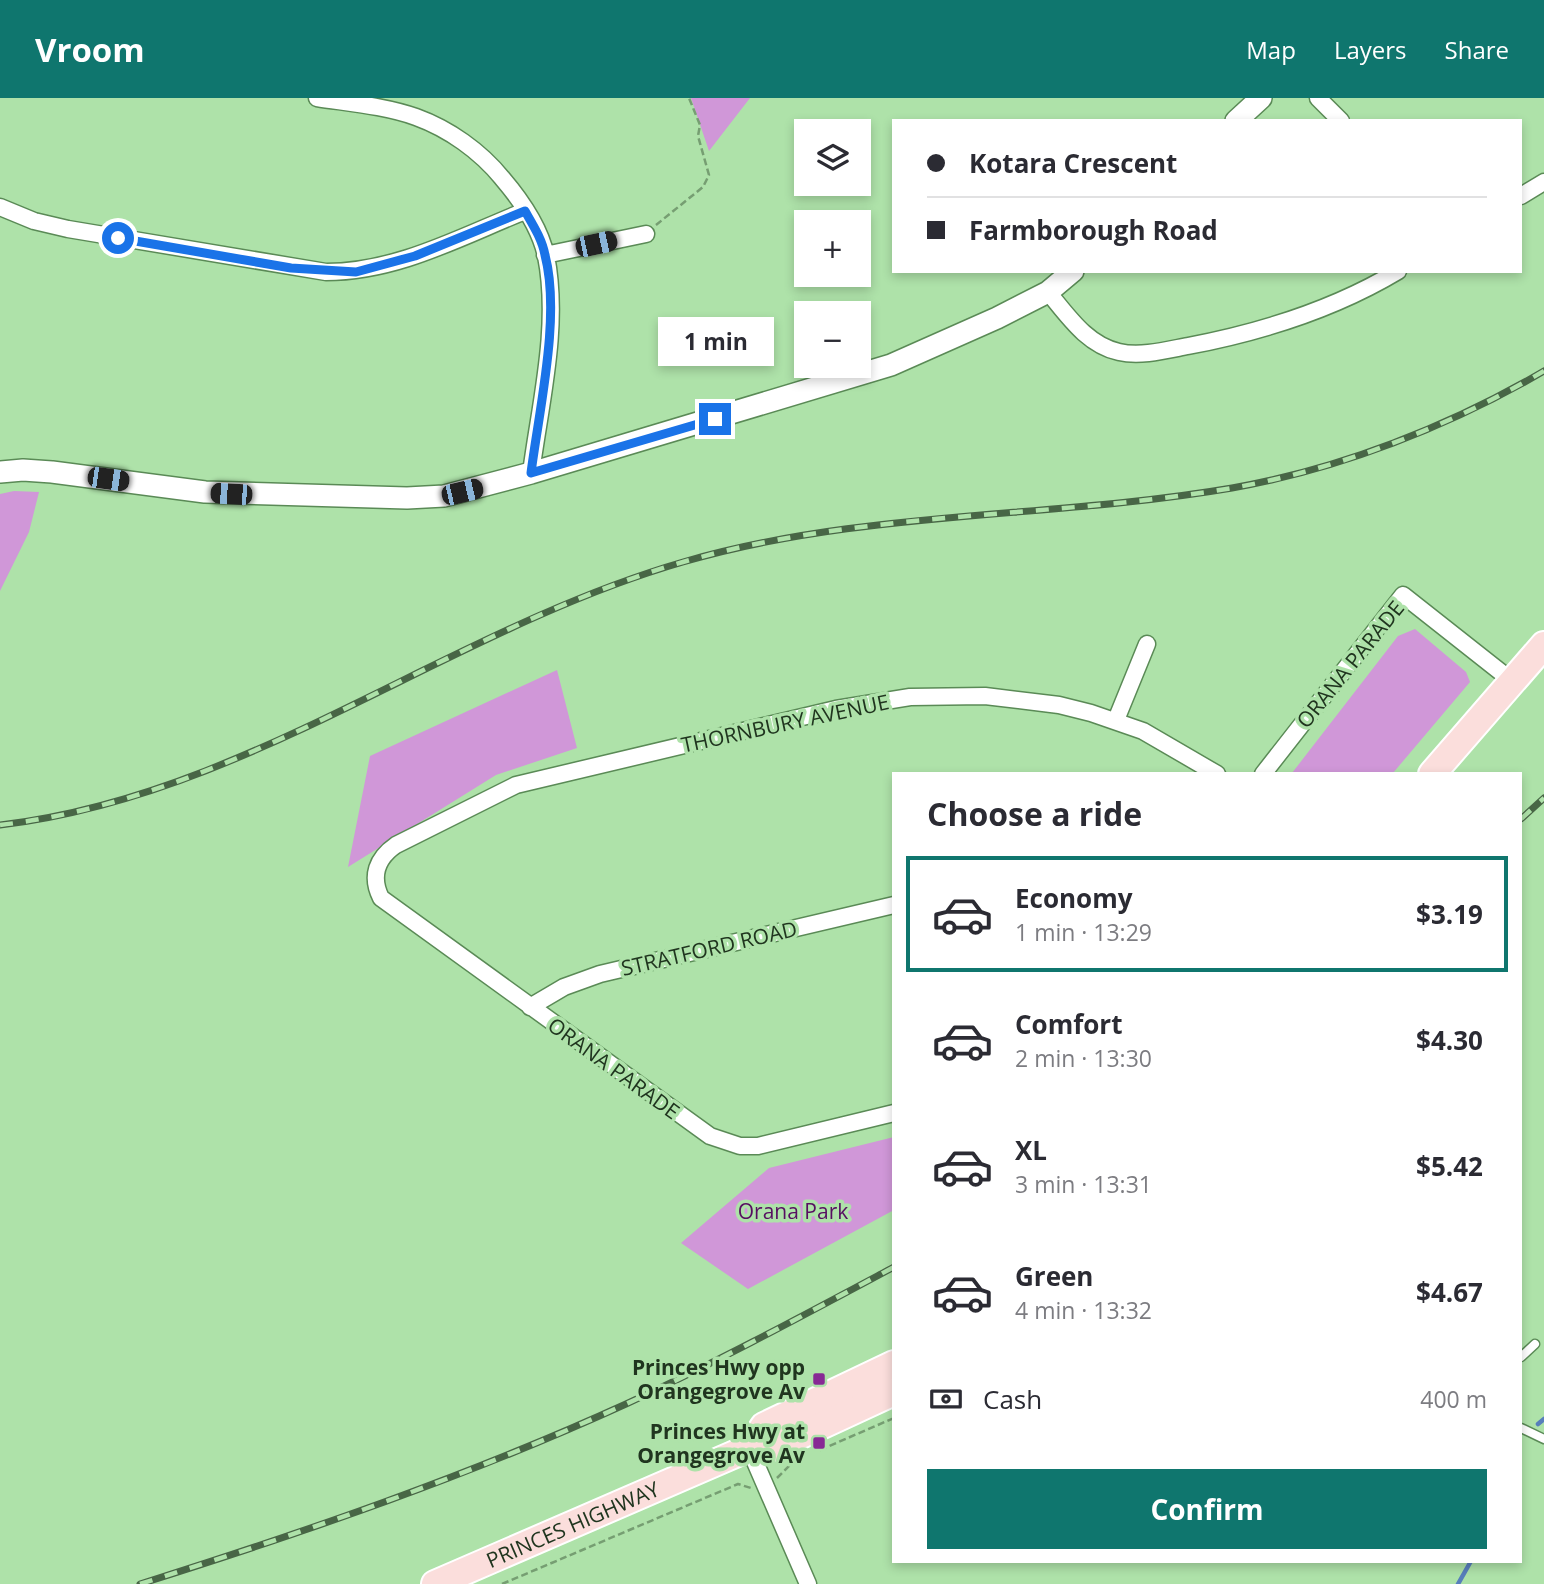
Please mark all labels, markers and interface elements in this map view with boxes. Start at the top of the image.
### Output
text: Vroom [35,27,145,72]
text: Map [1246,33,1296,66]
text: Layers [1334,33,1407,66]
text: Share [1445,33,1509,66]
map controls [794,119,871,378]
button: layers [794,119,871,196]
text: Kotara Crescent [969,145,1177,181]
button: + [794,210,871,287]
text: Farmborough Road [969,212,1218,248]
route start [102,222,134,254]
car [574,229,619,259]
button: − [794,301,871,378]
callout: 1 min [657,317,773,366]
text: 1 min [684,325,748,357]
route end [699,403,731,435]
car [86,466,131,492]
car [440,477,485,507]
car [210,482,253,506]
street label: ORANA PARADE [1290,594,1410,734]
street label: THORNBURY AVENUE [679,687,891,759]
text: Choose a ride [927,792,1142,835]
text: Economy [1015,880,1133,916]
icon: car [931,883,994,946]
text: $3.19 [1416,896,1483,932]
street label: STRATFORD ROAD [618,914,800,982]
text: 1 min · 13:29 [1015,916,1152,948]
text: Comfort [1015,1006,1122,1042]
icon: car [931,1009,994,1072]
street label: ORANA PARADE [543,1011,685,1125]
text: $4.30 [1416,1022,1483,1058]
text: 2 min · 13:30 [1015,1042,1152,1074]
text: XL [1015,1132,1047,1168]
icon: car [931,1135,994,1198]
text: $5.42 [1416,1148,1483,1184]
text: 3 min · 13:31 [1015,1168,1152,1200]
park label: Orana Park [738,1197,848,1225]
text: Green [1015,1258,1093,1294]
icon: car [931,1261,994,1324]
text: $4.67 [1416,1274,1483,1310]
text: 4 min · 13:32 [1015,1294,1152,1326]
place label: Princes Hwy opp Orangegrove Av [632,1353,805,1405]
marker: Princes Hwy opp Orangegrove Av [811,1371,827,1387]
icon: cash [927,1380,965,1418]
text: Cash [983,1381,1042,1417]
text: 400 m [1420,1383,1487,1415]
place label: Princes Hwy at Orangegrove Av [637,1417,805,1469]
marker: Princes Hwy at Orangegrove Av [811,1435,827,1451]
button: Confirm [927,1469,1487,1549]
street label: PRINCES HIGHWAY [482,1475,664,1574]

